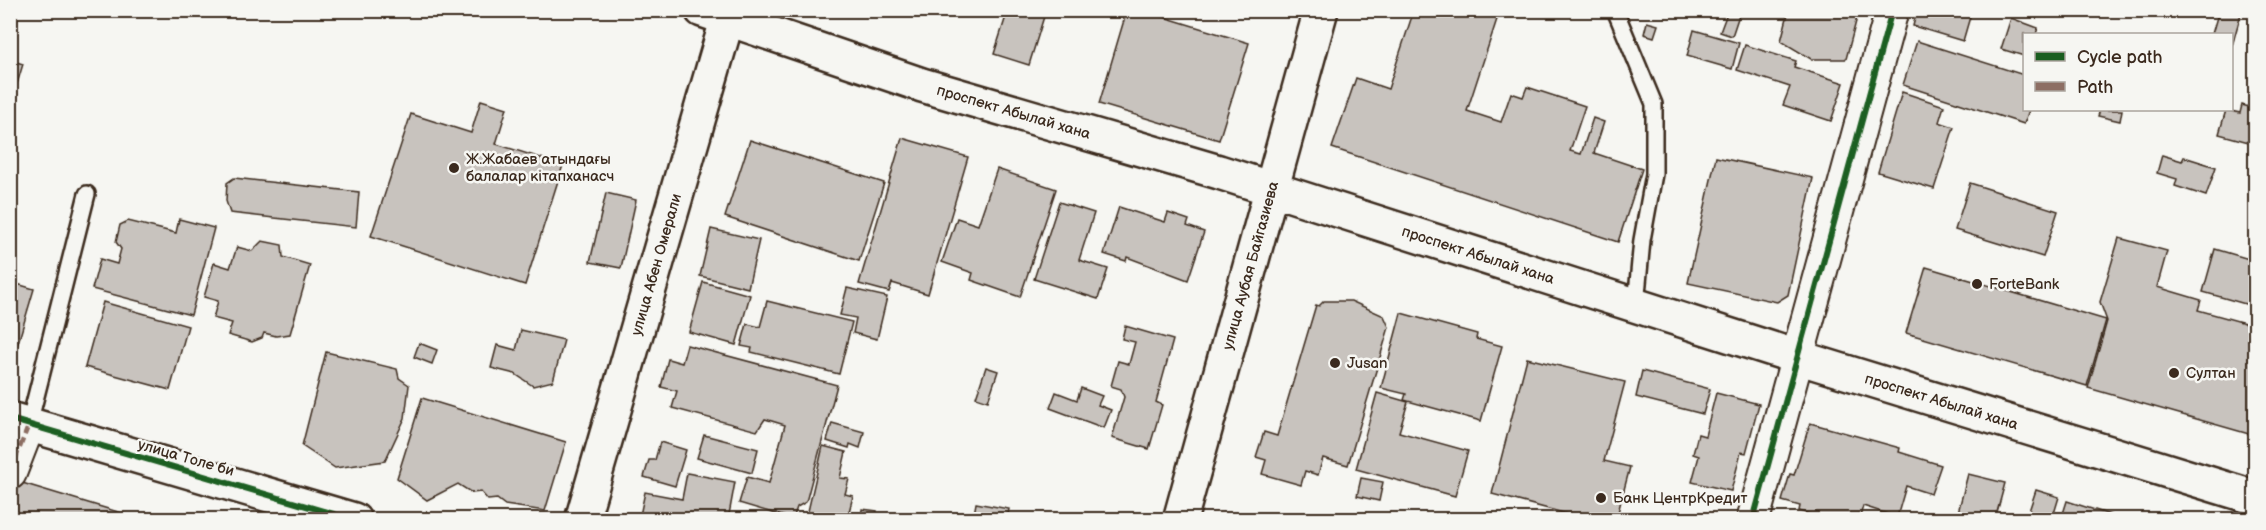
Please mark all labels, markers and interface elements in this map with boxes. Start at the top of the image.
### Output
legend [2023,33,2233,111]
text: Cycle path [2077,47,2163,68]
text: Path [2077,77,2113,98]
street label: проспект Абылай хана [935,80,1093,143]
place label: Ж.Жабаев атындағы балалар кітапханасч [466,150,614,186]
marker: Ж.Жабаев атындағы балалар кітапханасч [447,161,461,175]
street label: улица Аубая Байгазиева [1218,179,1283,352]
street label: улица Абен Омерали [627,191,686,338]
street label: проспект Абылай хана [1399,222,1557,288]
place label: ForteBank [1989,275,2060,294]
marker: ForteBank [1970,277,1984,291]
place label: Jusan [1347,354,1388,373]
marker: Jusan [1328,356,1342,370]
place label: Султан [2186,364,2236,383]
marker: Султан [2167,366,2181,380]
street label: проспект Абылай хана [1863,369,2021,434]
street label: улица Толе би [136,435,236,481]
place label: Банк ЦентрКредит [1613,489,1748,508]
marker: Банк ЦентрКредит [1594,491,1608,505]

